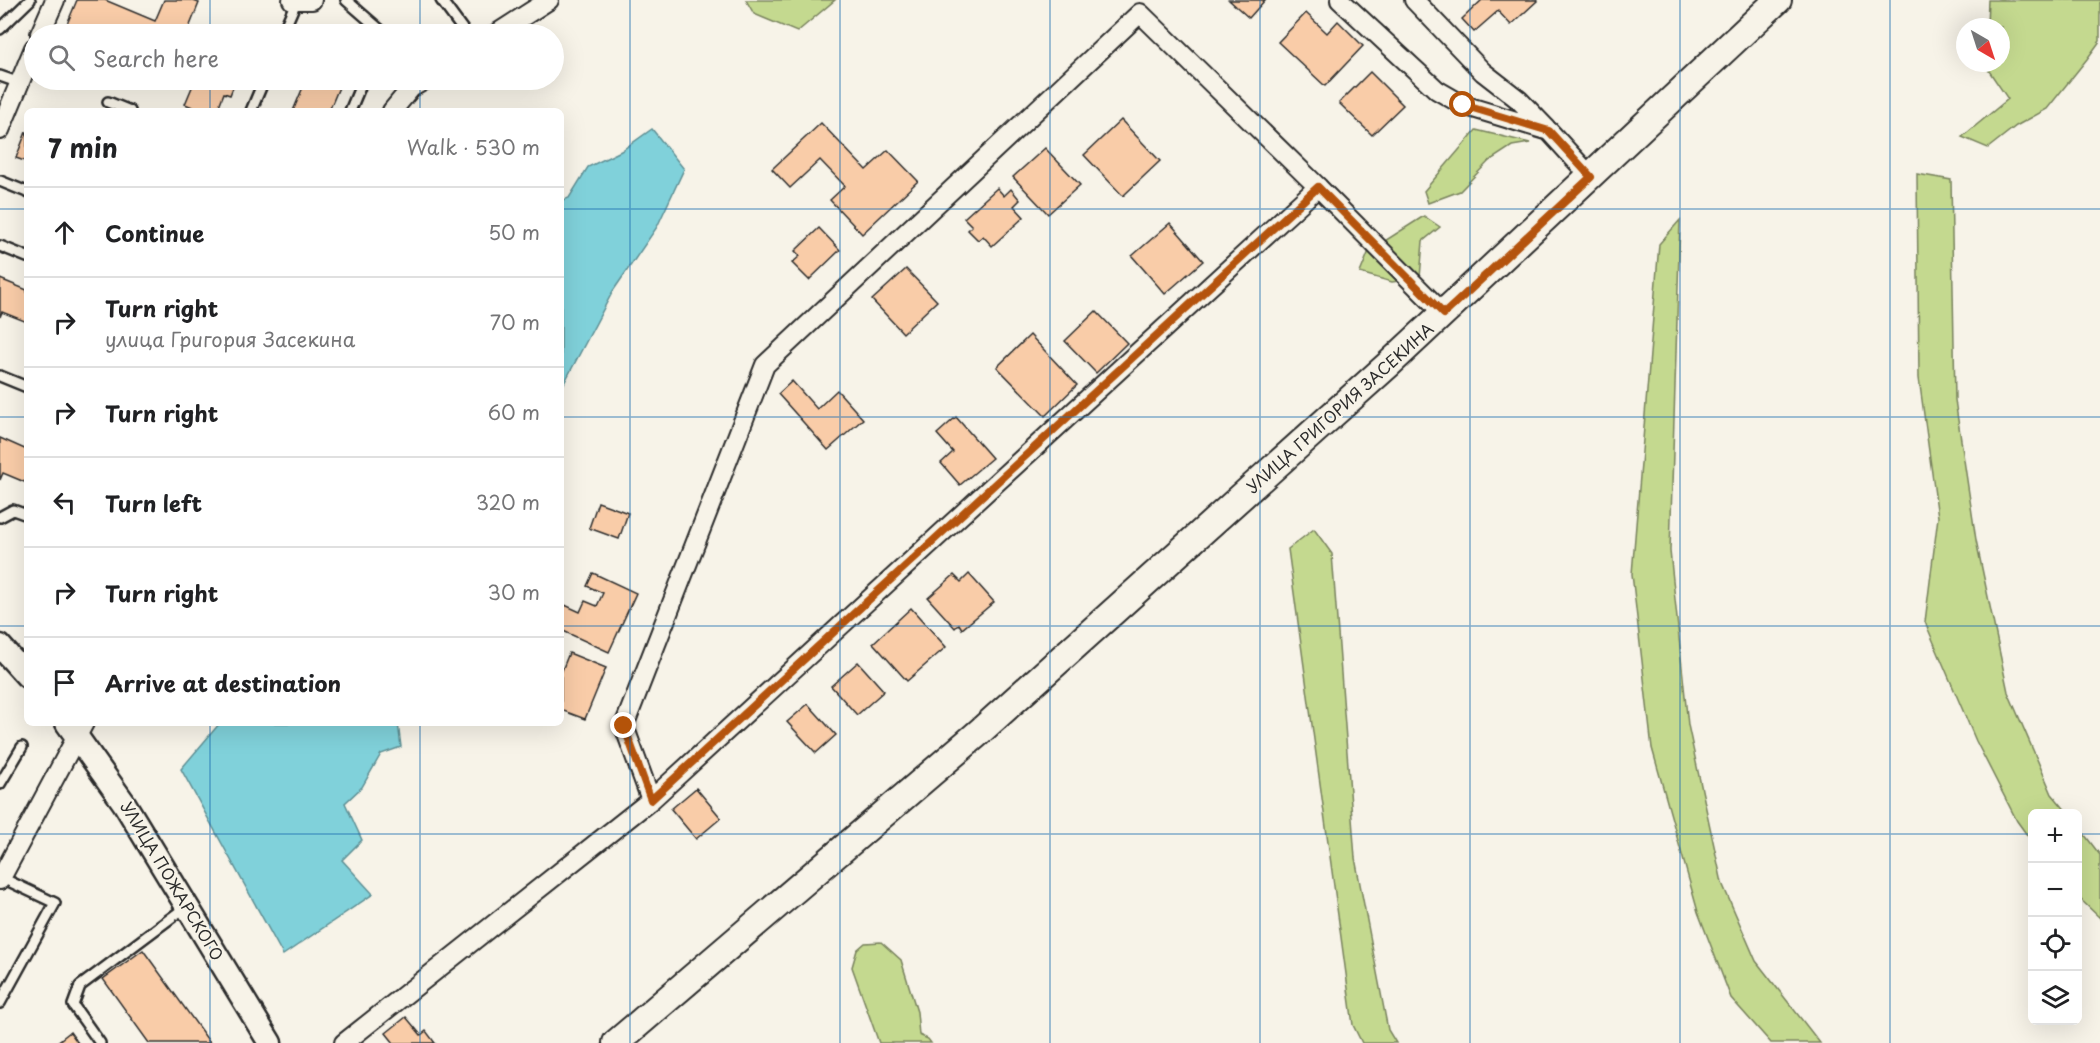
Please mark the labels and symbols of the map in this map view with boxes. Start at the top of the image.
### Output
north arrow [1956,18,2010,72]
route start [1449,91,1475,117]
street label: УЛИЦА ГРИГОРИЯ ЗАСЕКИНА [1240,316,1438,498]
route end [610,712,636,738]
street label: УЛИЦА ПОЖАРСКОГО [116,796,230,965]

